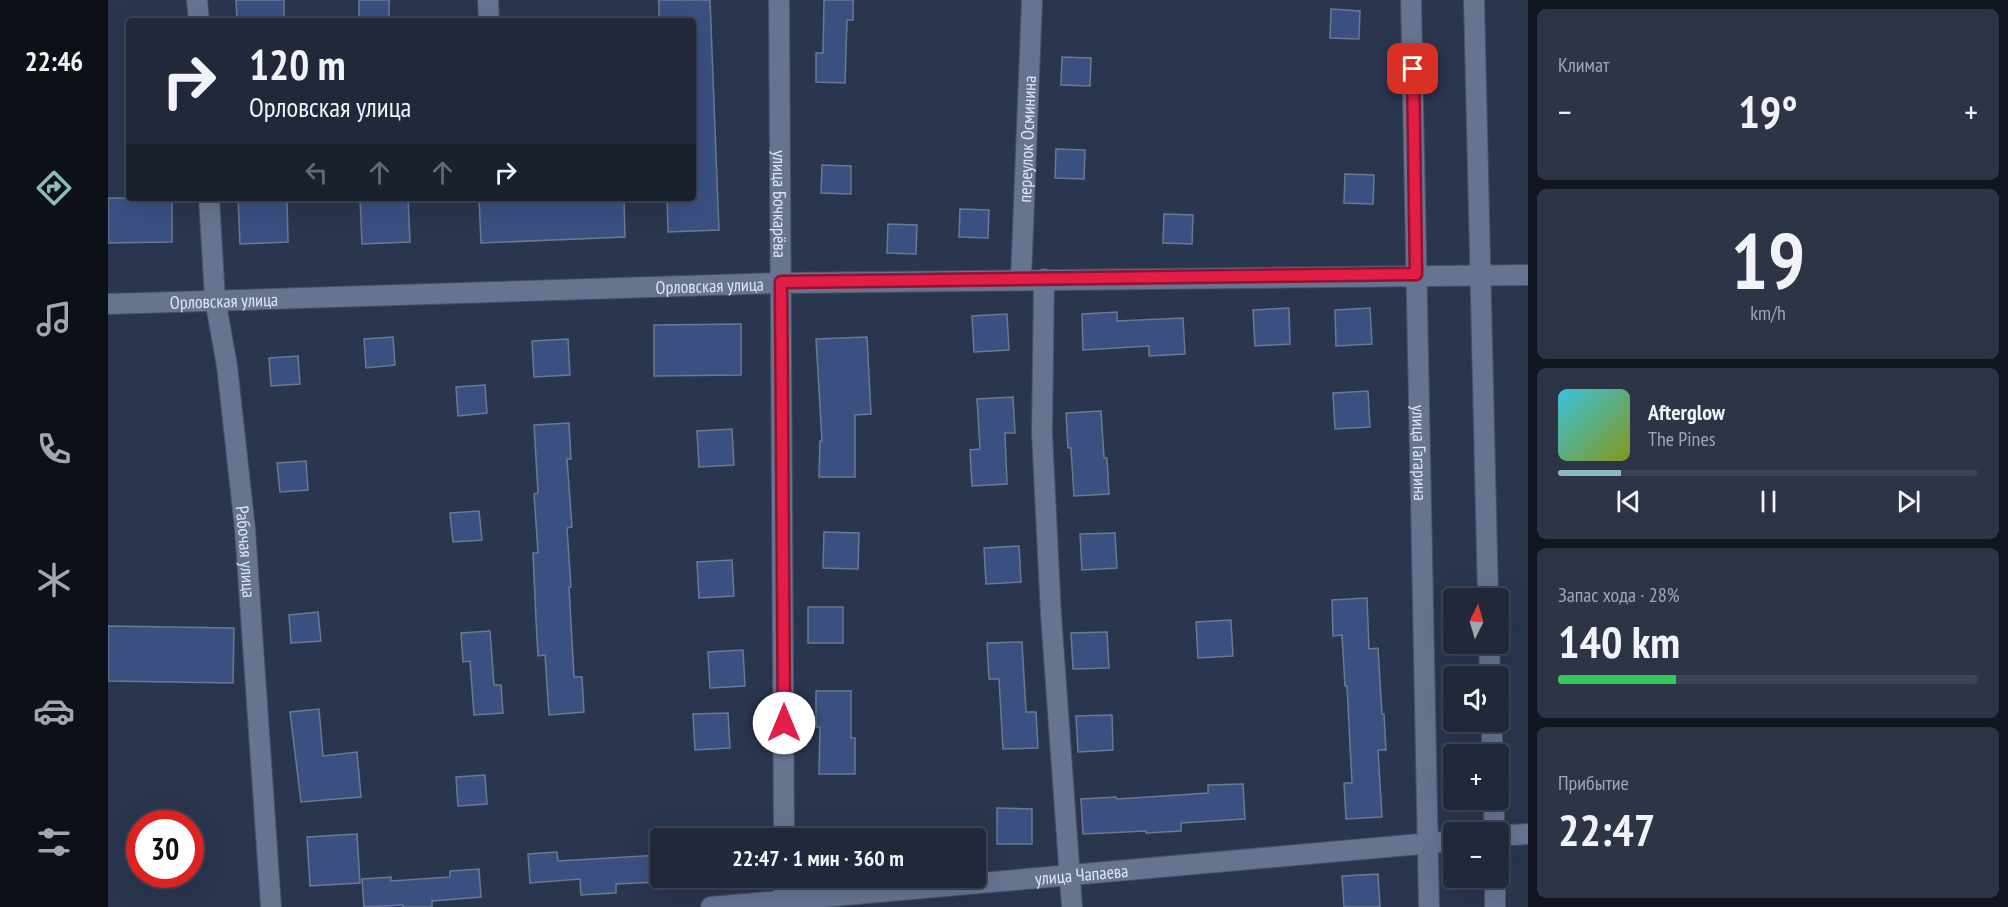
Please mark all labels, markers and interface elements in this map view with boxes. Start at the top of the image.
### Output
text: 120 m [249,37,346,92]
icon: right [150,42,228,120]
pin [1387,43,1438,94]
text: 22:46 [25,44,83,78]
icon: arrive [1396,52,1429,85]
text: Климат [1558,52,1609,78]
street label: переулок Осминина [1013,75,1041,203]
text: 19° [1738,82,1798,140]
text: Орловская улица [249,90,411,124]
text: − [1558,90,1572,133]
text: + [1964,90,1978,133]
street label: улица Бочкарёва [768,150,792,258]
icon: left [300,156,333,189]
icon: ahead [363,156,396,189]
icon: ahead [426,156,459,189]
icon: right [489,156,522,189]
icon: directions [33,167,75,209]
text: 19 [1731,210,1805,311]
street label: Орловская улица [655,272,764,298]
street label: Орловская улица [169,287,278,314]
icon: music [33,298,75,340]
text: km/h [1750,300,1786,326]
text: Afterglow [1648,398,1725,426]
street label: улица Гагарина [1408,405,1432,501]
text: The Pines [1648,426,1715,452]
icon: phone [33,428,75,470]
icon: previous [1612,485,1645,518]
icon: pause [1752,485,1785,518]
icon: next [1892,485,1925,518]
street label: Рабочая улица [231,504,261,599]
icon: climate [33,559,75,601]
text: Запас хода · 28% [1558,582,1679,608]
north arrow [1443,588,1509,654]
map controls [1443,588,1509,888]
text: 140 km [1558,612,1680,670]
button: sound [1443,666,1509,732]
icon: car [33,690,75,732]
position arrow [752,691,816,755]
button: + [1443,744,1509,810]
text: Прибытие [1558,770,1629,796]
text: 22:47 [1558,800,1655,858]
speed limit sign: 30 [126,810,204,888]
icon: filters [33,821,75,863]
button: − [1443,822,1509,888]
text: 22:47 · 1 мин · 360 m [732,844,904,872]
street label: улица Чапаева [1034,858,1129,890]

